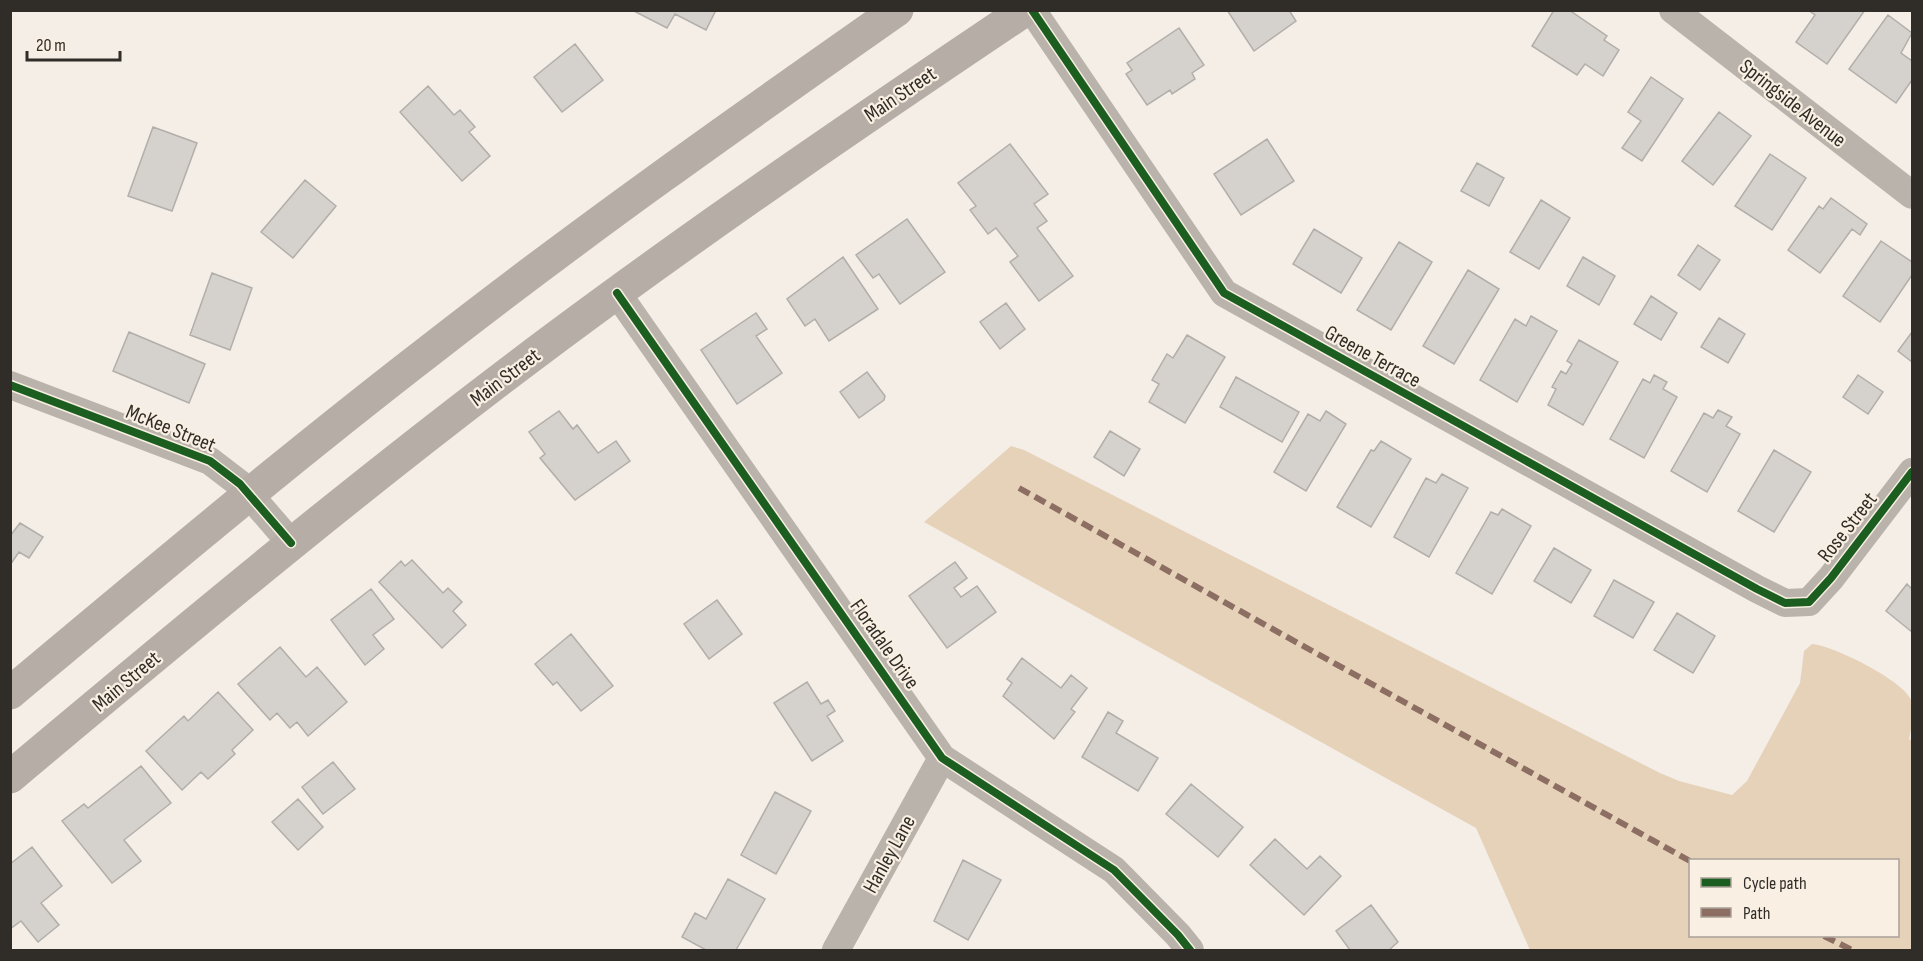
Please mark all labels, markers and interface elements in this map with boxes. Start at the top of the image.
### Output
scale bar [27,24,120,62]
text: 20 m [36,35,66,56]
street label: Springside Avenue [1734,54,1851,153]
street label: Main Street [860,61,941,127]
street label: Greene Terrace [1320,320,1425,393]
street label: Main Street [465,343,545,412]
street label: McKee Street [122,399,219,458]
street label: Rose Street [1812,487,1882,567]
street label: Floradale Drive [845,595,925,694]
street label: Main Street [87,646,165,717]
street label: Hanley Lane [858,811,921,897]
legend [1689,859,1899,937]
text: Cycle path [1743,873,1807,894]
text: Path [1743,903,1771,924]

